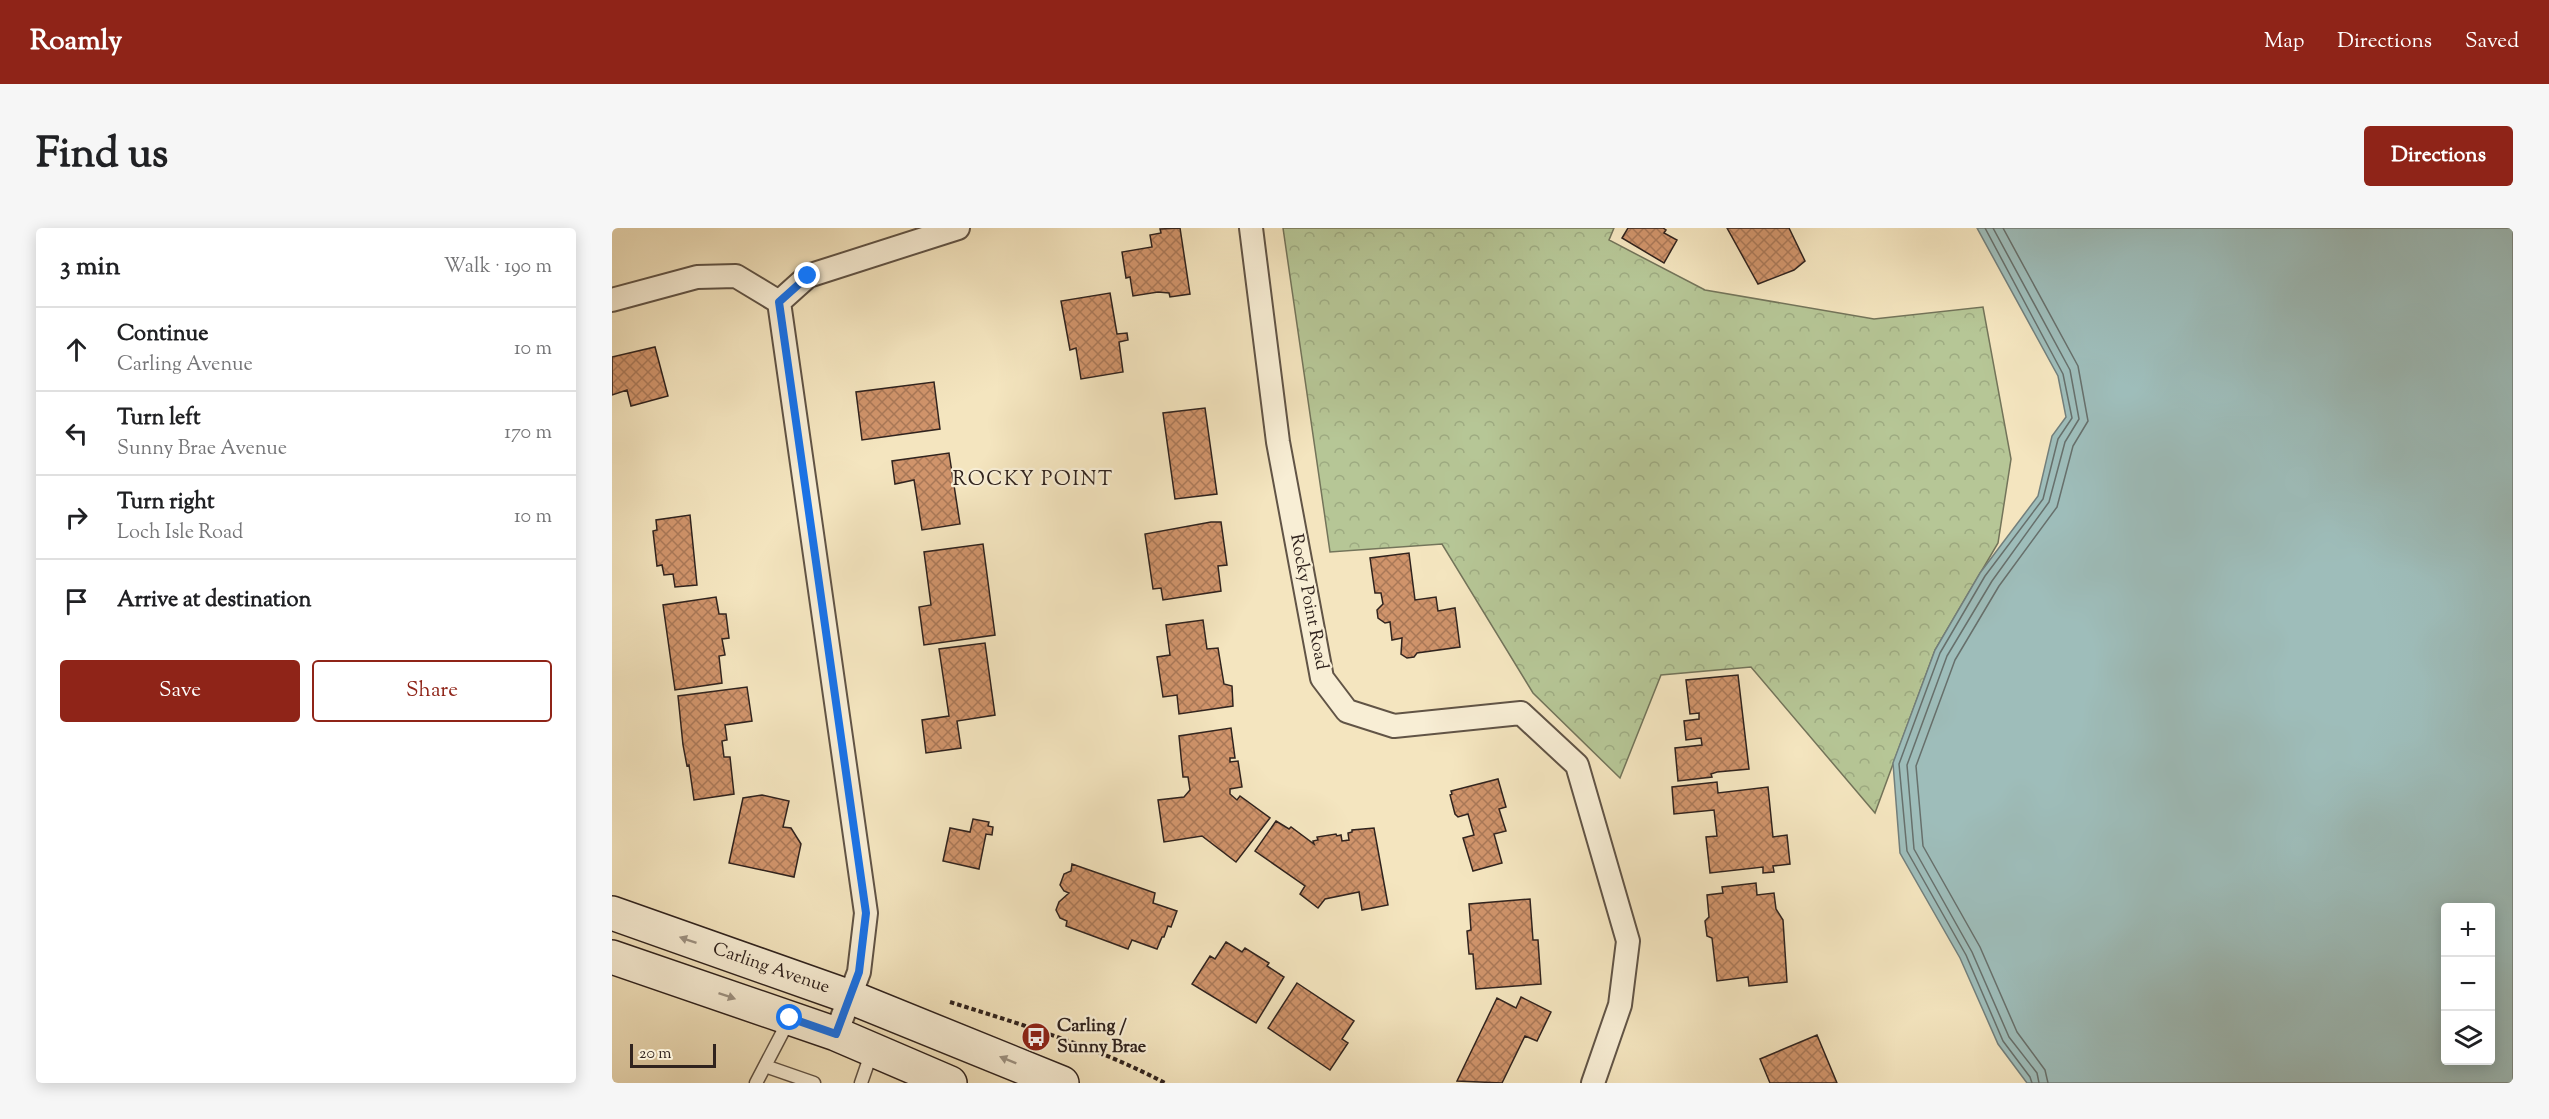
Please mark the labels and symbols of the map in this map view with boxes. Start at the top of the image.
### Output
route end [794,262,820,288]
district label: ROCKY POINT [953,466,1113,495]
street label: Rocky Point Road [1282,532,1334,672]
one-way arrow [679,934,697,944]
street label: Carling Avenue [709,937,833,1001]
one-way arrow [718,992,736,1002]
route start [776,1004,802,1030]
place label: Carling / Sunny Brae [1057,1014,1147,1061]
bus stop icon: Carling / Sunny Brae [1020,1021,1052,1053]
scale bar [630,1041,716,1068]
one-way arrow [999,1055,1017,1065]

